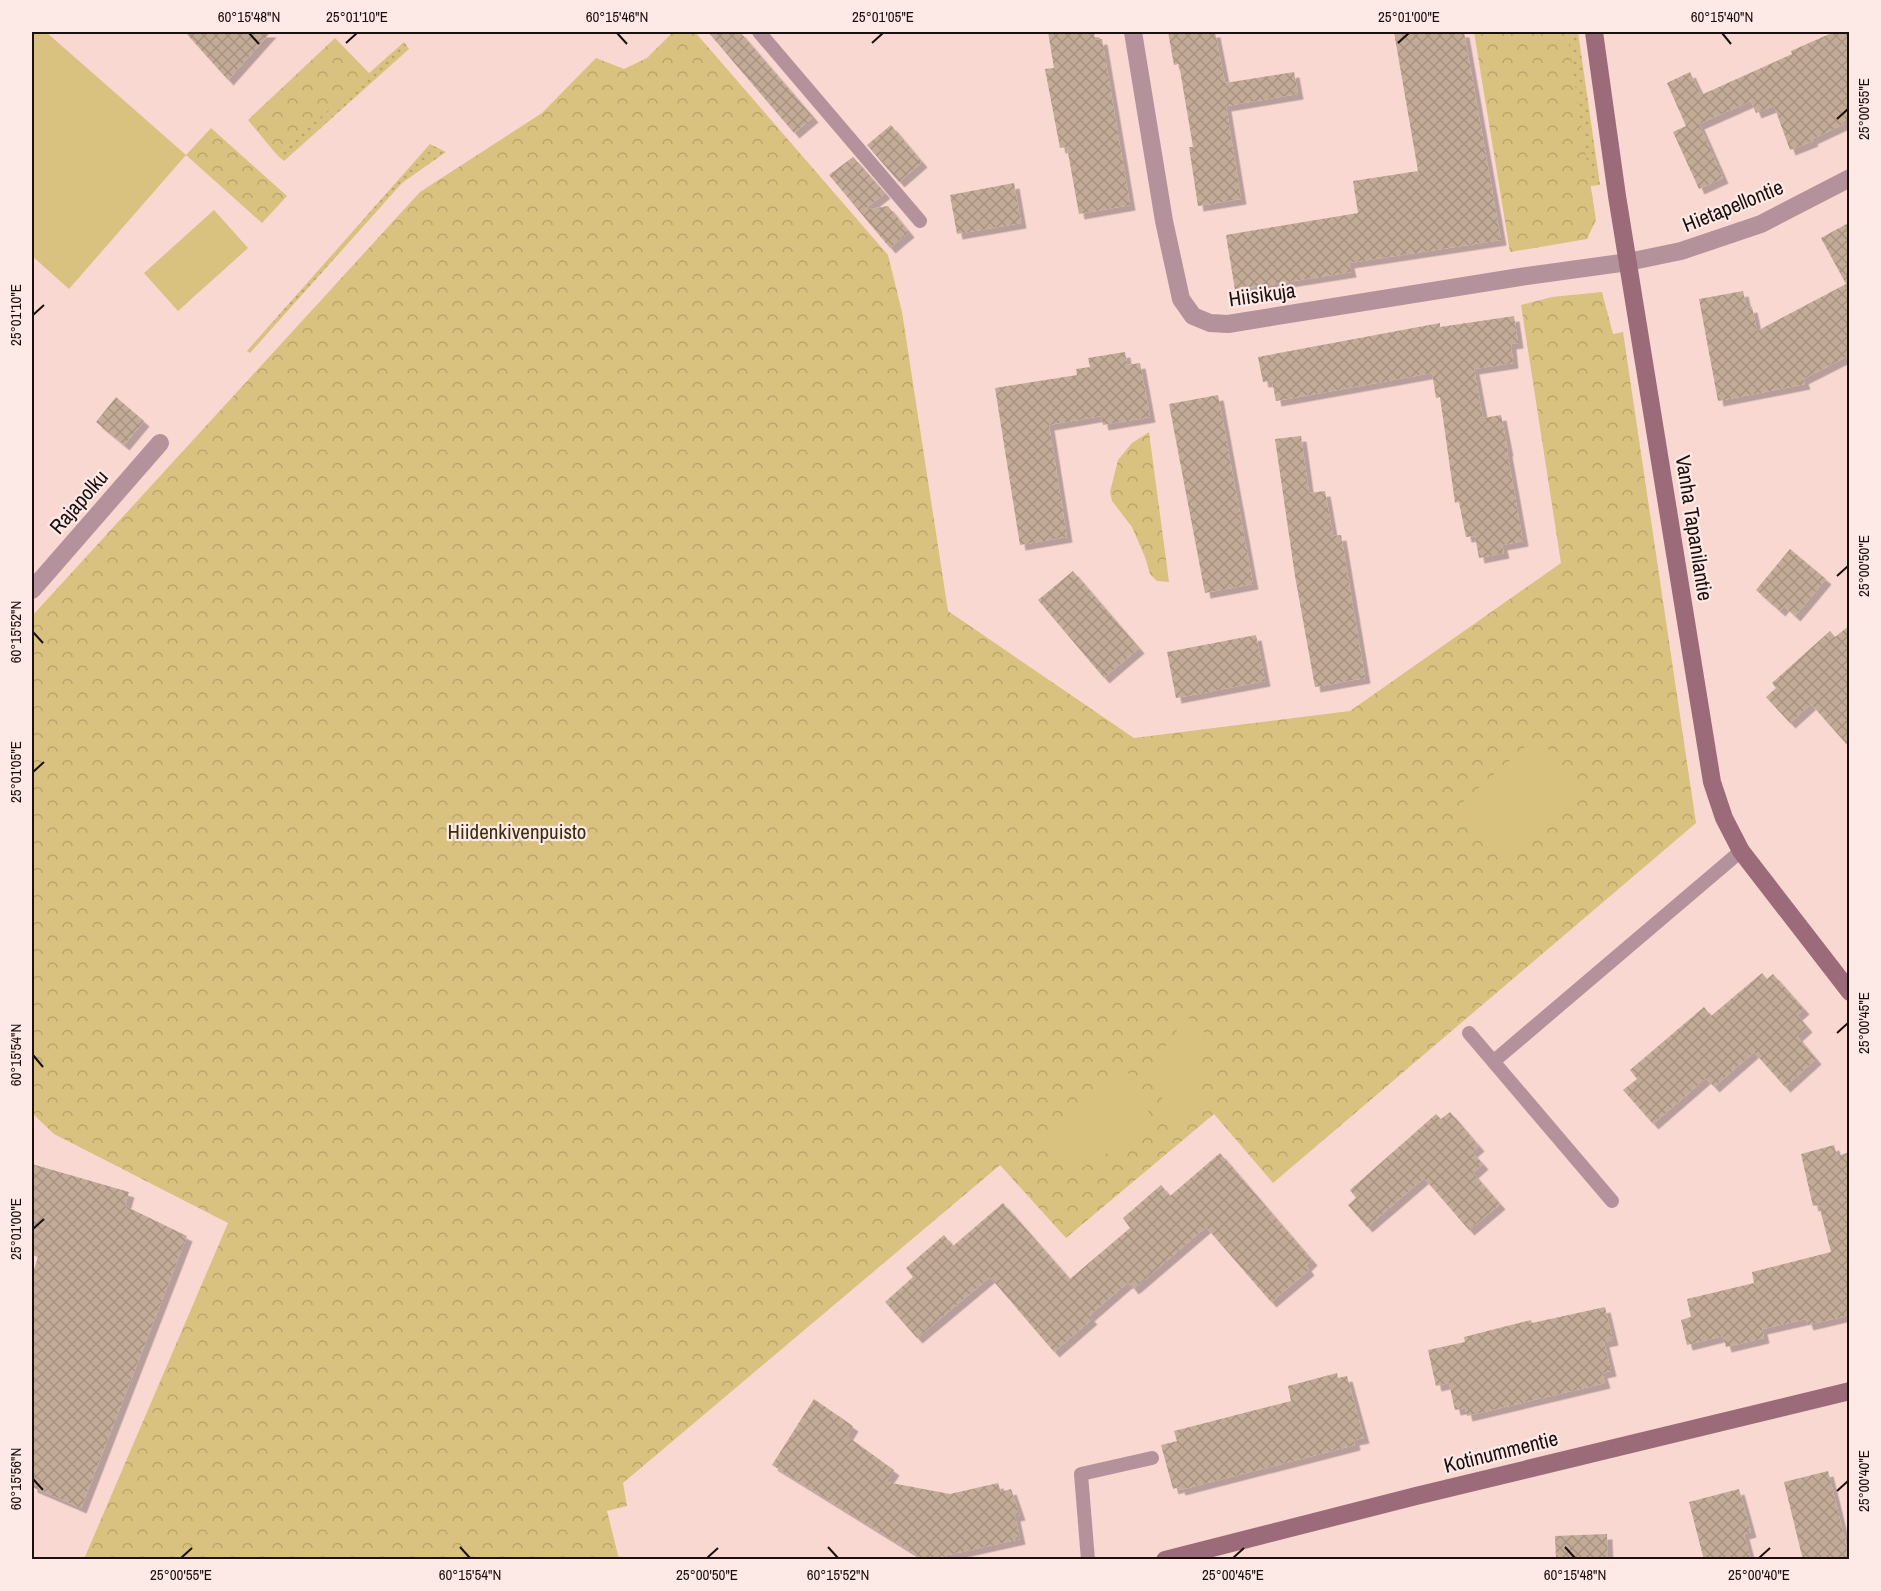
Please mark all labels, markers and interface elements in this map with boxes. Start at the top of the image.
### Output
text: 60°15'48"N [218,6,280,27]
text: 25°01'10"E [326,6,388,27]
text: 60°15'46"N [586,6,648,27]
text: 25°01'05"E [852,6,914,27]
text: 25°01'00"E [1378,6,1440,27]
text: 60°15'40"N [1691,6,1753,27]
text: 25°00'55"E [1853,78,1874,140]
street label: Hietapellontie [1678,172,1788,239]
street label: Hiisikuja [1227,275,1298,314]
text: 25°01'10"E [5,284,26,346]
street label: Vanha Tapanilantie [1669,453,1720,603]
street label: Rajapolku [43,463,115,540]
text: 25°00'50"E [1853,535,1874,597]
text: 60°15'52"N [5,601,26,663]
text: 25°01'05"E [5,741,26,803]
park label: Hiidenkivenpuisto [448,817,586,846]
text: 25°00'45"E [1853,992,1874,1054]
text: 60°15'54"N [5,1024,26,1086]
text: 25°01'00"E [5,1198,26,1260]
street label: Kotinummentie [1441,1423,1561,1480]
text: 60°15'56"N [5,1448,26,1510]
text: 25°00'40"E [1853,1450,1874,1512]
text: 25°00'55"E [150,1564,212,1585]
text: 60°15'54"N [439,1564,501,1585]
text: 25°00'50"E [676,1564,738,1585]
text: 60°15'52"N [807,1564,869,1585]
text: 25°00'45"E [1202,1564,1264,1585]
text: 60°15'48"N [1544,1564,1606,1585]
text: 25°00'40"E [1728,1564,1790,1585]

